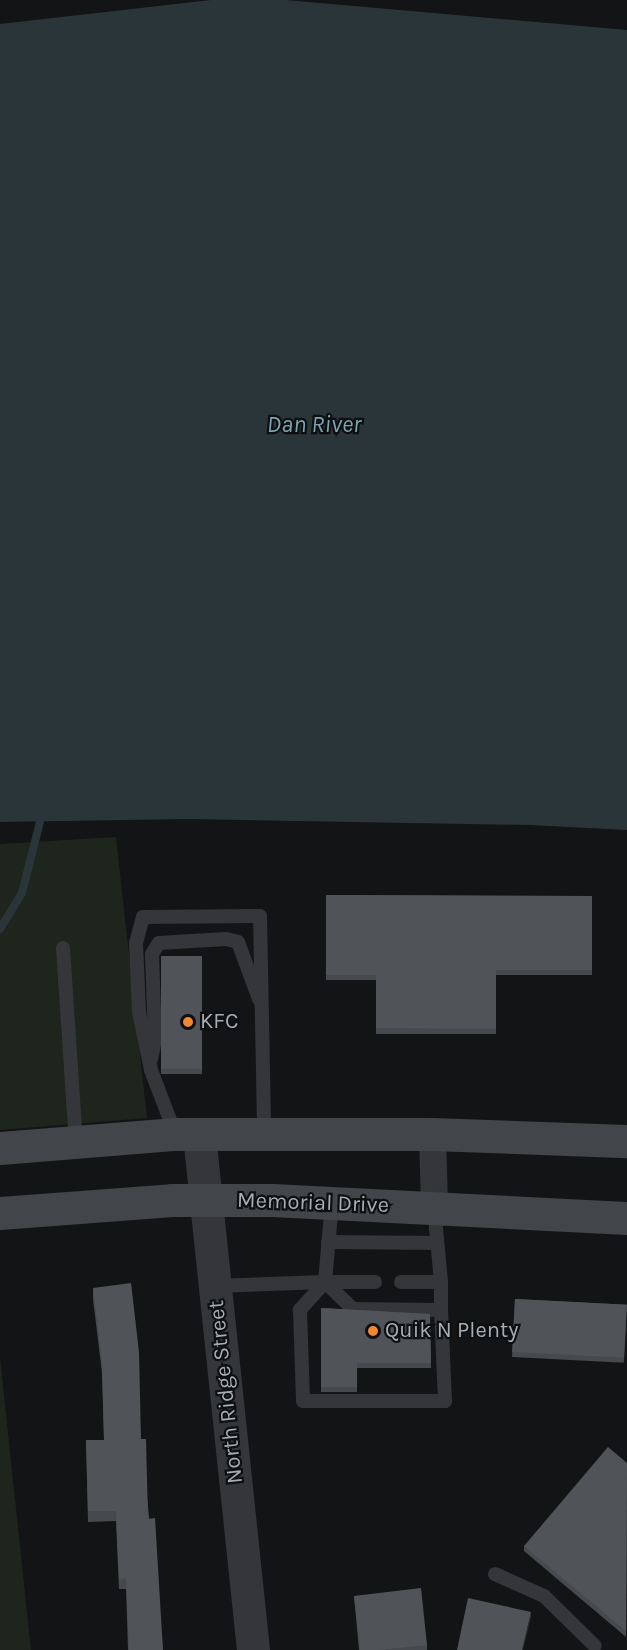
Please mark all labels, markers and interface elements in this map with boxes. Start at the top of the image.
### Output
water label: Dan River [267,411,361,439]
place label: KFC [200,1009,238,1035]
marker: KFC [181,1015,195,1029]
street label: Memorial Drive [237,1187,389,1219]
street label: North Ridge Street [203,1299,249,1485]
place label: Quik N Plenty [385,1318,519,1344]
marker: Quik N Plenty [366,1324,380,1338]

